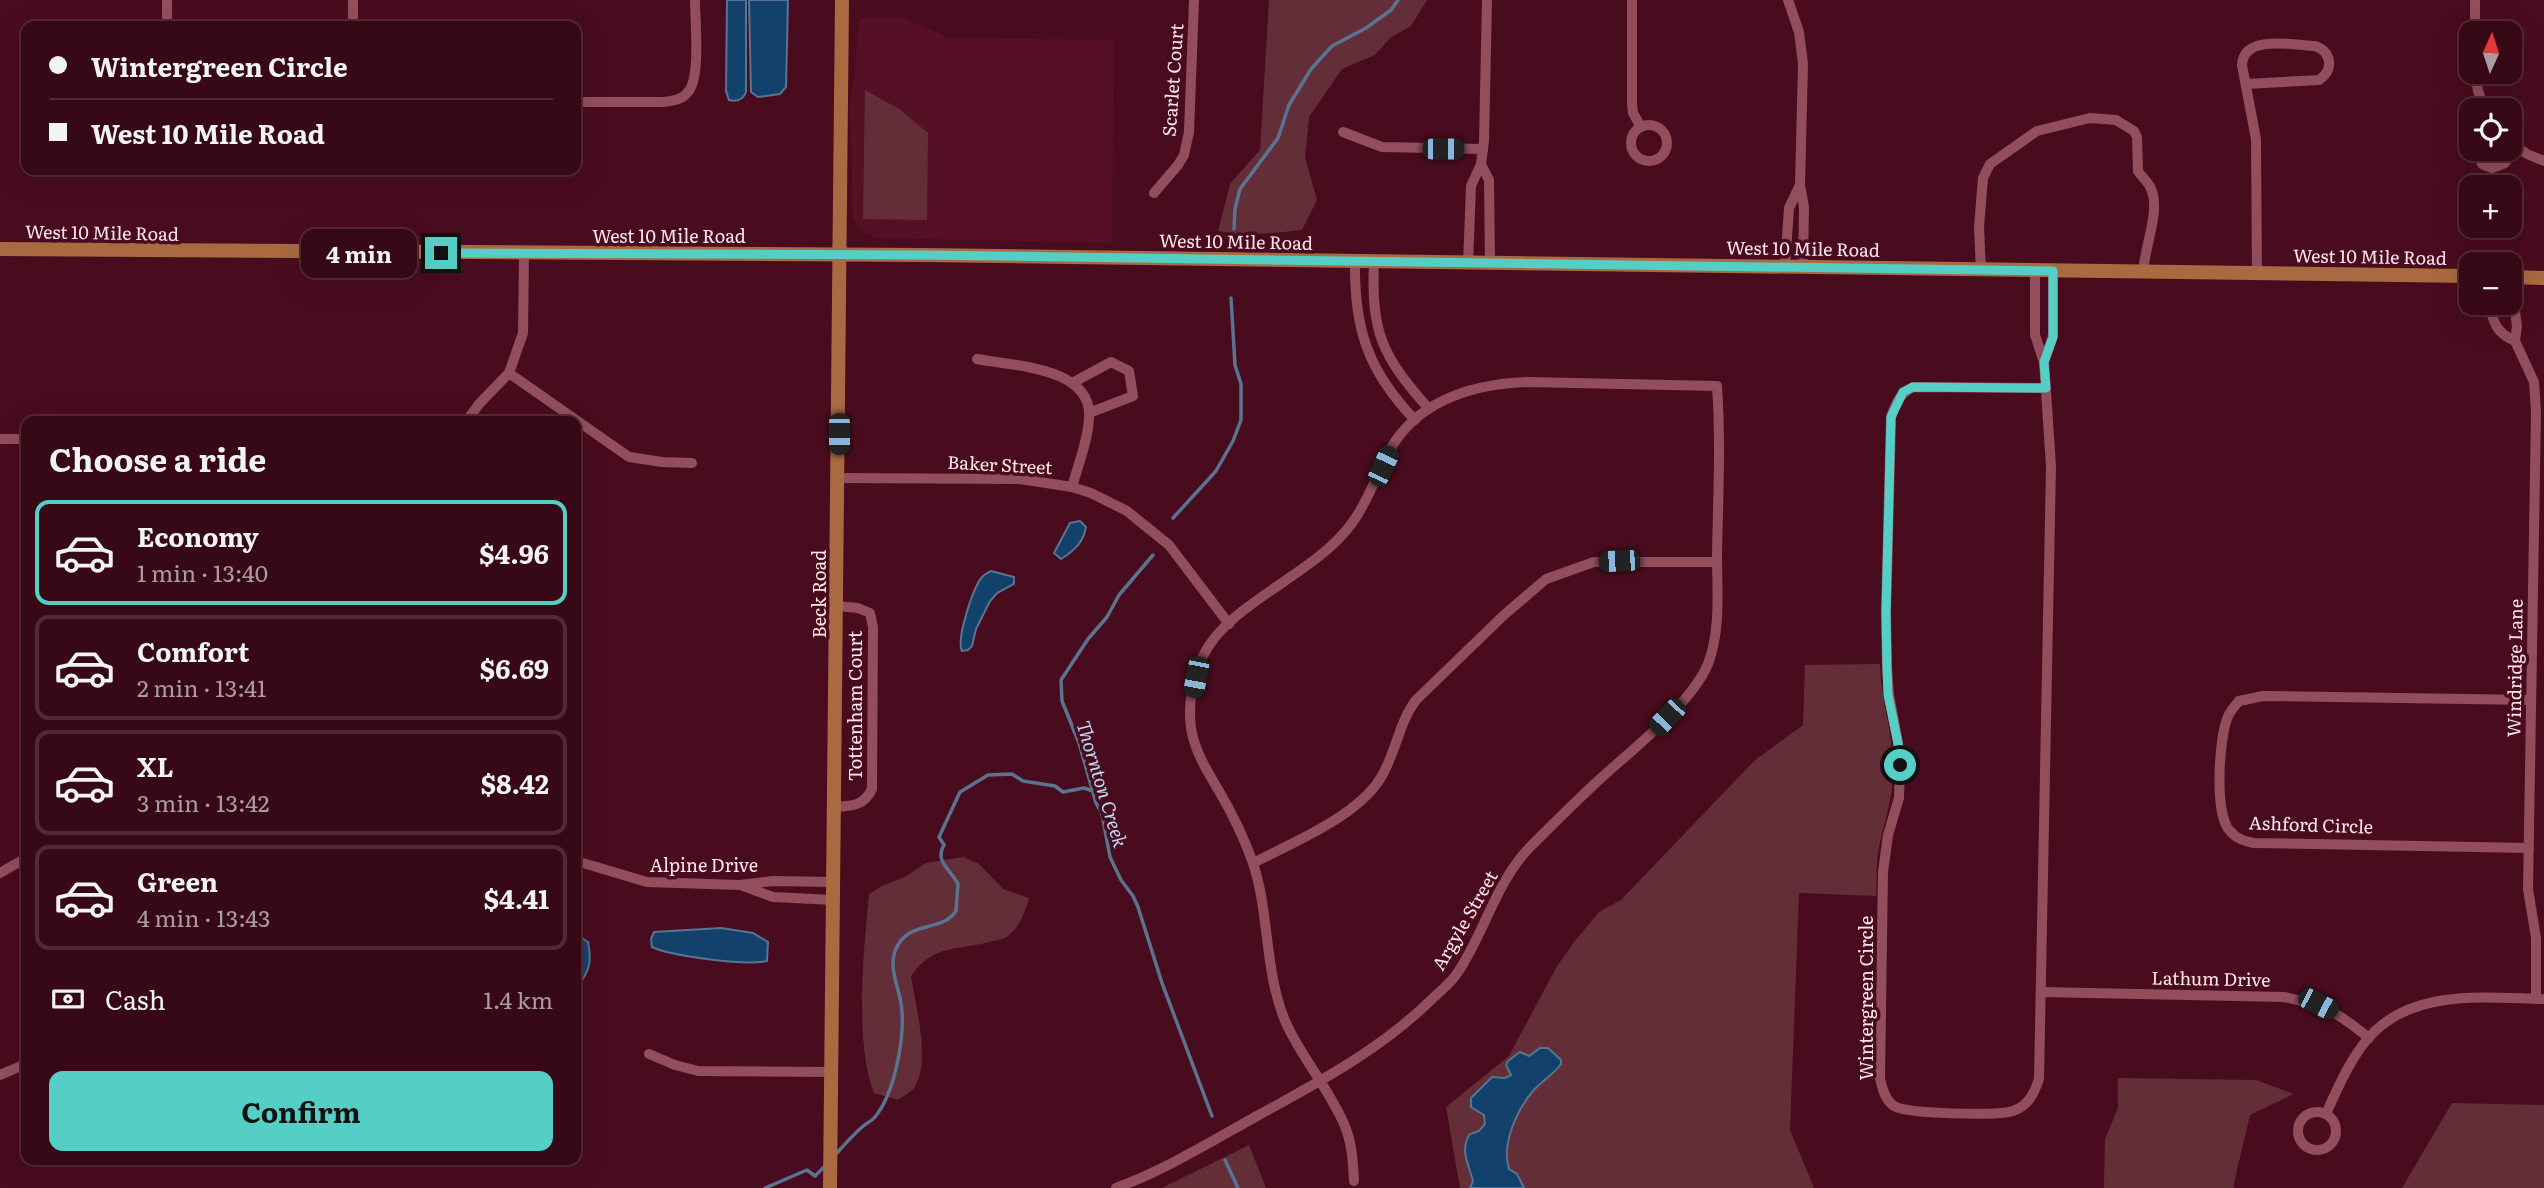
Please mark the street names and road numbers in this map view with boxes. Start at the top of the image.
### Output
street label: Scarlet Court [1155,22,1189,138]
street label: West 10 Mile Road [25,217,179,247]
street label: West 10 Mile Road [592,222,746,249]
street label: West 10 Mile Road [1159,226,1313,256]
street label: West 10 Mile Road [1726,233,1880,263]
street label: West 10 Mile Road [2293,241,2447,271]
street label: Baker Street [947,448,1054,480]
street label: Beck Road [805,550,832,638]
street label: Windridge Lane [2499,599,2529,737]
street label: Tottenham Court [841,630,868,781]
street label: Ashford Circle [2248,808,2374,840]
street label: Alpine Drive [650,851,758,878]
street label: Argyle Street [1424,864,1504,975]
street label: Wintergreen Circle [1852,916,1879,1080]
street label: Lathum Drive [2151,963,2271,993]

